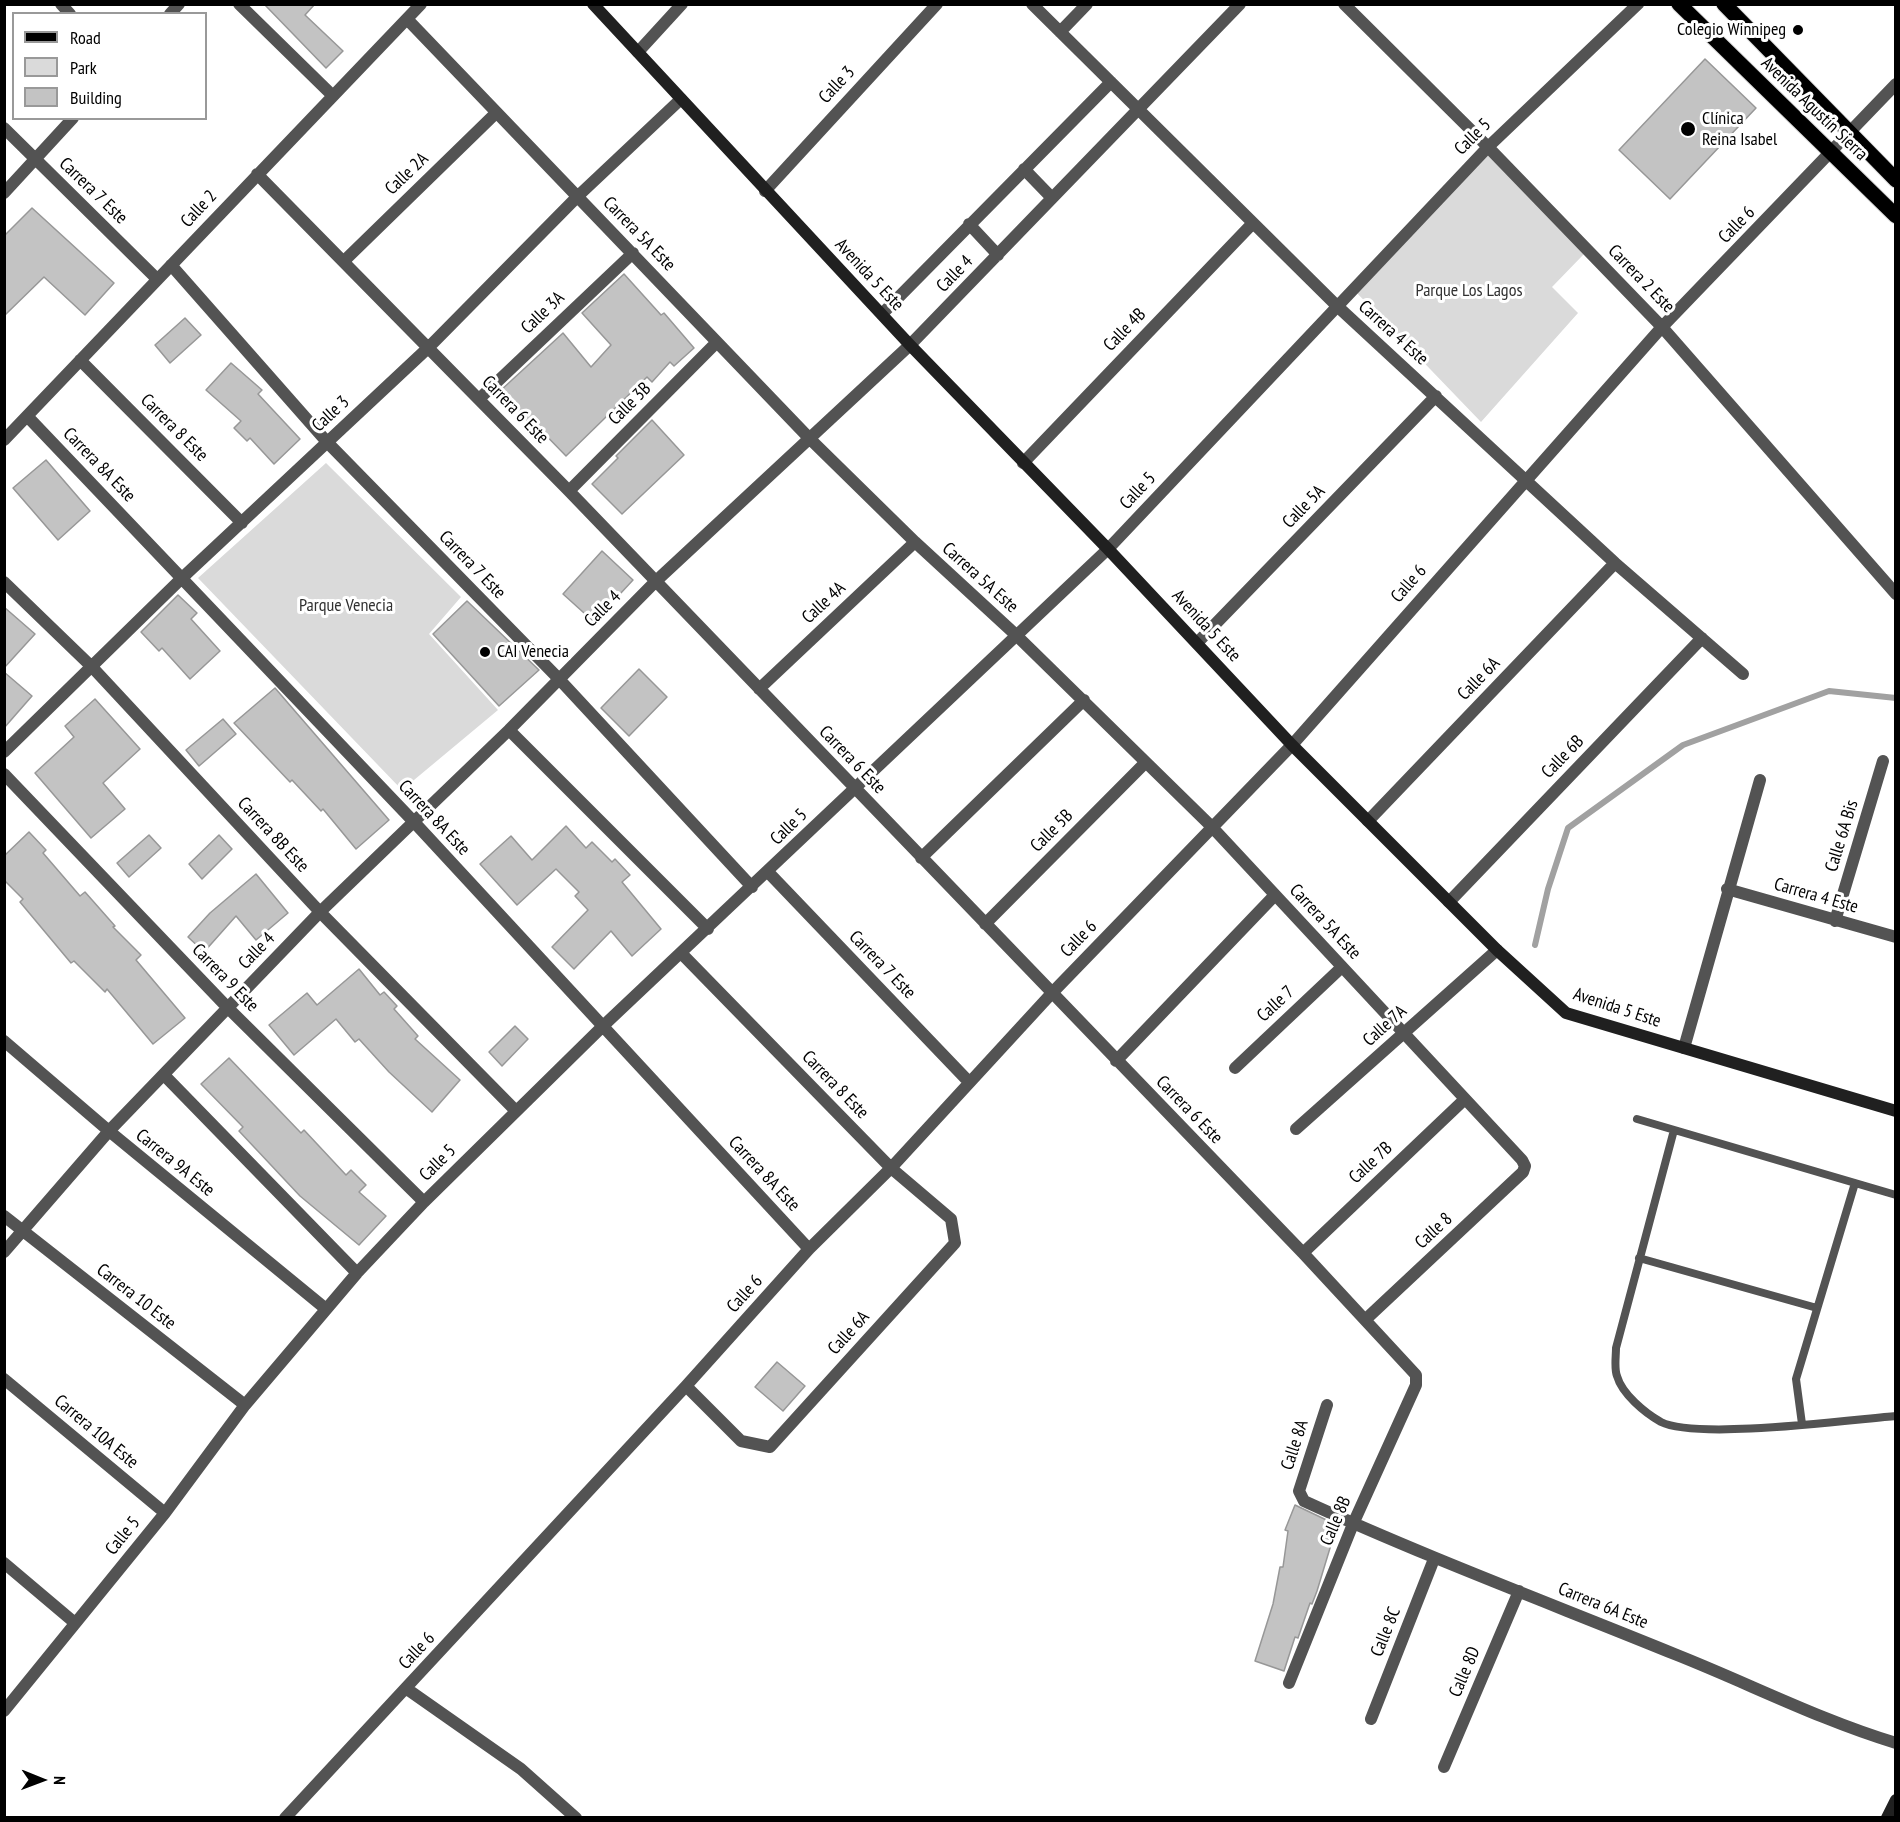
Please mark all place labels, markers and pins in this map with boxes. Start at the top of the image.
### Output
place label: Colegio Winnipeg [1677,19,1786,41]
marker: Colegio Winnipeg [1791,23,1805,37]
place label: Clínica Reina Isabel [1702,108,1777,150]
marker: Clínica Reina Isabel [1679,120,1697,138]
place label: CAI Venecia [497,641,569,663]
marker: CAI Venecia [478,645,492,659]

